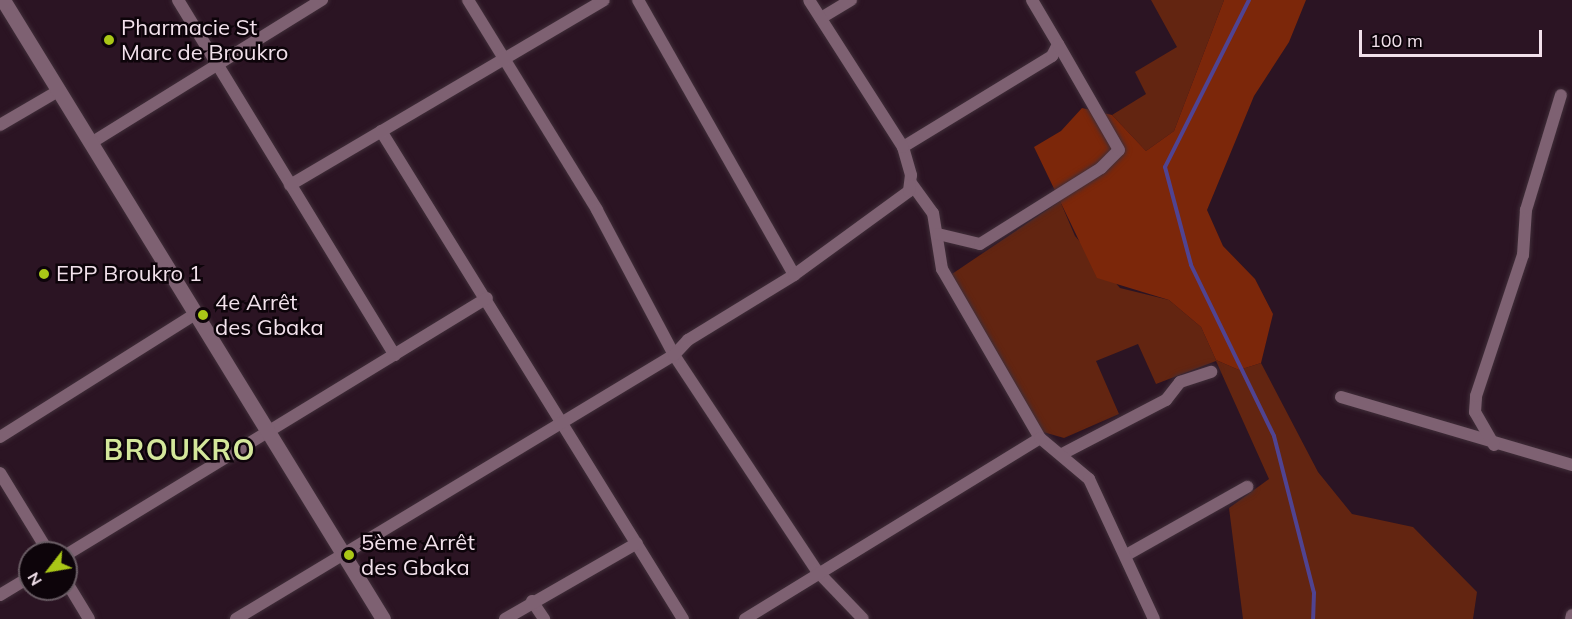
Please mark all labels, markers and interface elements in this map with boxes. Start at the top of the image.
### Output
place label: Pharmacie St Marc de Broukro [121,14,288,66]
scale bar [1362,18,1545,56]
text: 100 m [1370,29,1423,52]
marker: Pharmacie St Marc de Broukro [102,33,116,47]
place label: EPP Broukro 1 [56,261,202,287]
marker: EPP Broukro 1 [37,267,51,281]
place label: 4e Arrêt des Gbaka [215,289,324,340]
marker: 4e Arrêt des Gbaka [196,308,210,322]
district label: BROUKRO [104,433,256,467]
place label: 5ème Arrêt des Gbaka [361,529,475,580]
north arrow [18,541,78,601]
marker: 5ème Arrêt des Gbaka [342,548,356,562]
text: N [23,569,46,590]

